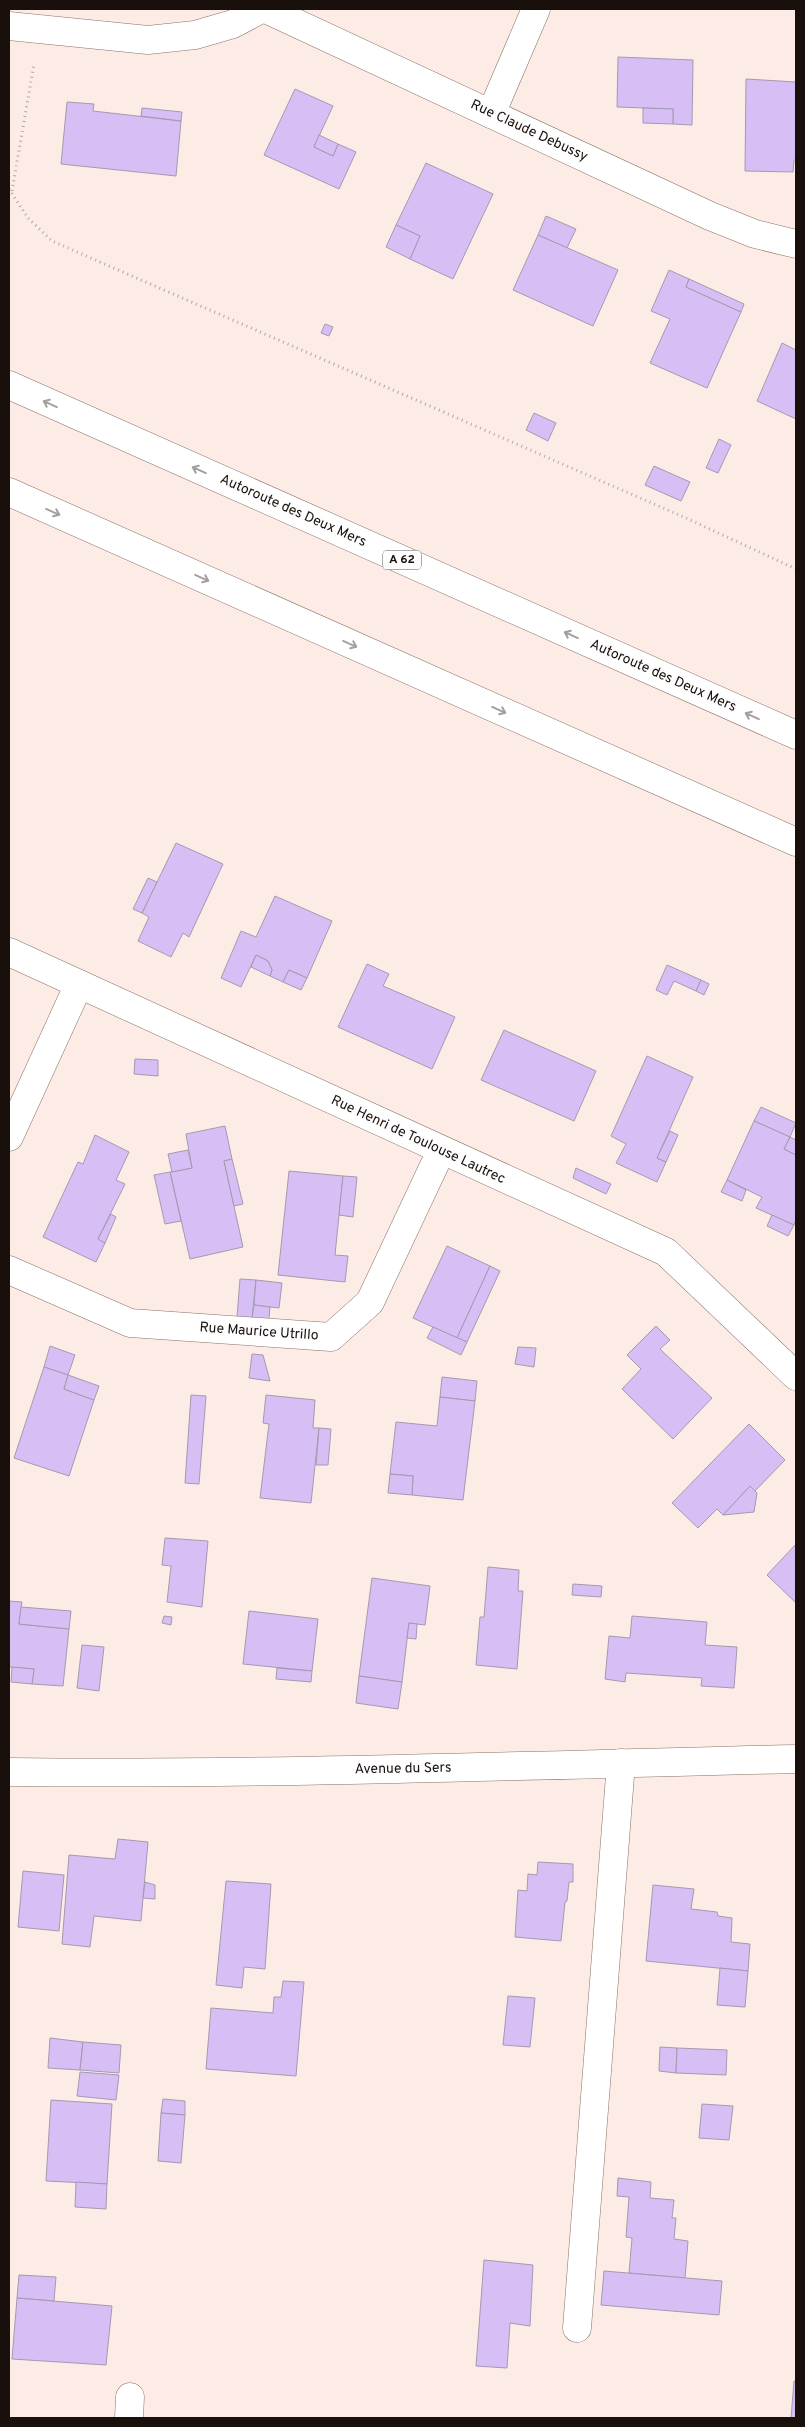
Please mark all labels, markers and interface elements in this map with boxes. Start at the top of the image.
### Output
street label: Rue Claude Debussy [468,96,590,166]
one-way arrow [43,398,58,408]
one-way arrow [192,464,207,474]
street label: Autoroute des Deux Mers [217,471,369,551]
one-way arrow [45,507,60,517]
road number: A 62 [383,550,421,570]
one-way arrow [194,573,209,583]
one-way arrow [564,630,579,640]
street label: Autoroute des Deux Mers [587,636,739,716]
one-way arrow [342,639,357,649]
one-way arrow [491,705,506,715]
one-way arrow [745,710,760,720]
street label: Rue Henri de Toulouse Lautrec [328,1092,508,1188]
street label: Rue Maurice Utrillo [199,1319,319,1345]
street label: Avenue du Sers [354,1760,452,1778]

